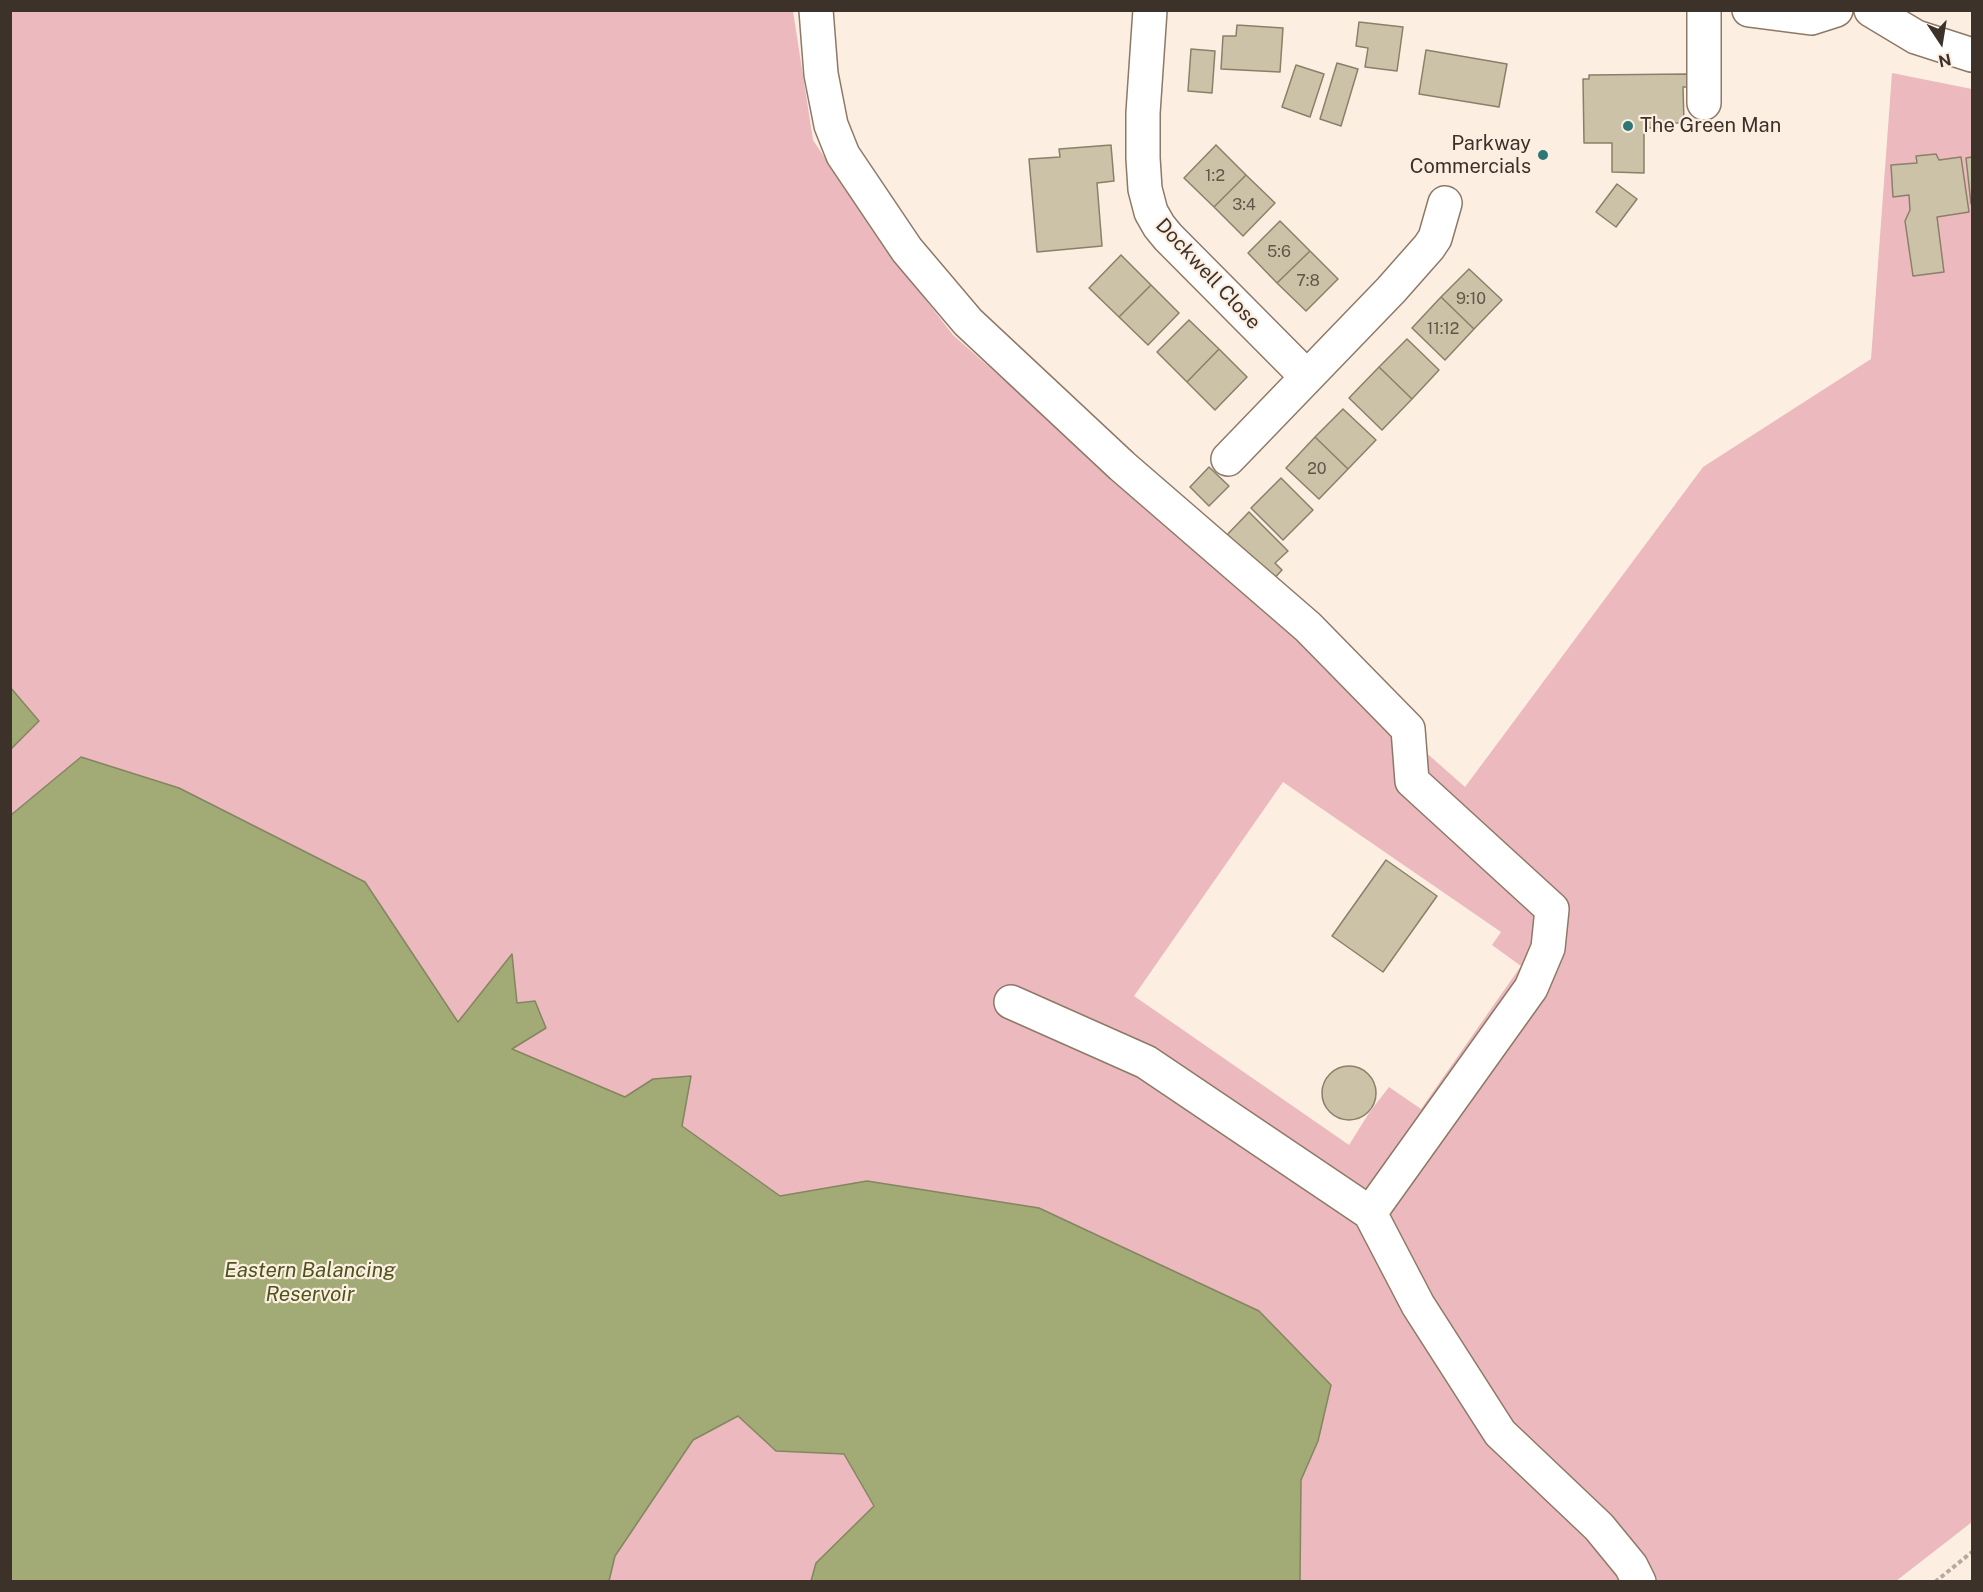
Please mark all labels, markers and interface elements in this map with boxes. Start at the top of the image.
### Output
north arrow [1911,12,1971,72]
text: N [1937,50,1953,71]
place label: The Green Man [1640,114,1781,138]
marker: The Green Man [1621,119,1635,133]
place label: Parkway Commercials [1410,132,1531,179]
marker: Parkway Commercials [1536,148,1550,162]
house number: 1:2 [1205,166,1225,186]
house number: 3:4 [1232,195,1256,215]
street label: Dockwell Close [1151,214,1265,334]
house number: 5:6 [1267,242,1291,262]
house number: 7:8 [1296,271,1320,291]
house number: 9:10 [1456,289,1486,309]
house number: 11:12 [1427,319,1459,339]
house number: 20 [1307,459,1327,479]
water label: Eastern Balancing Reservoir [224,1258,396,1308]

